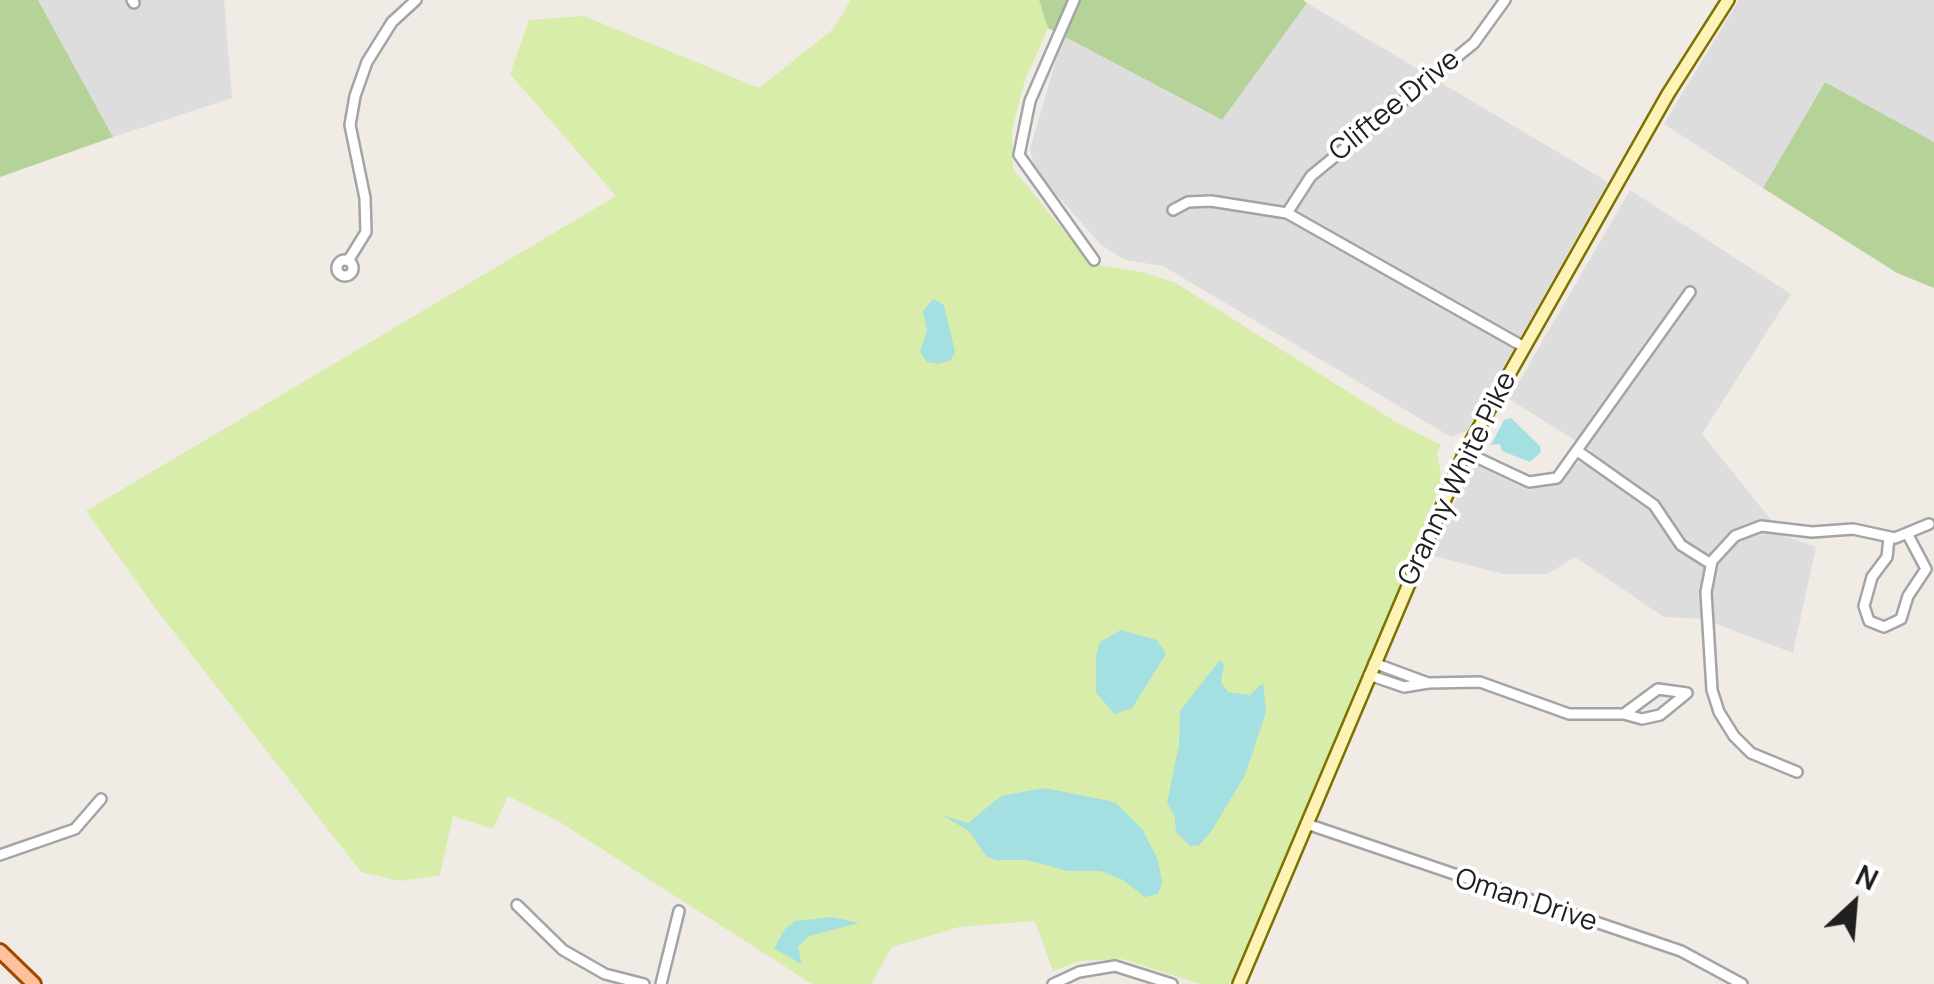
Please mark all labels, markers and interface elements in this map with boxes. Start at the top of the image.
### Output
street label: Cliftee Drive [1323,43,1467,169]
street label: Granny White Pike [1392,367,1524,591]
north arrow [1804,854,1904,954]
text: N [1850,856,1885,899]
street label: Oman Drive [1451,862,1601,940]

